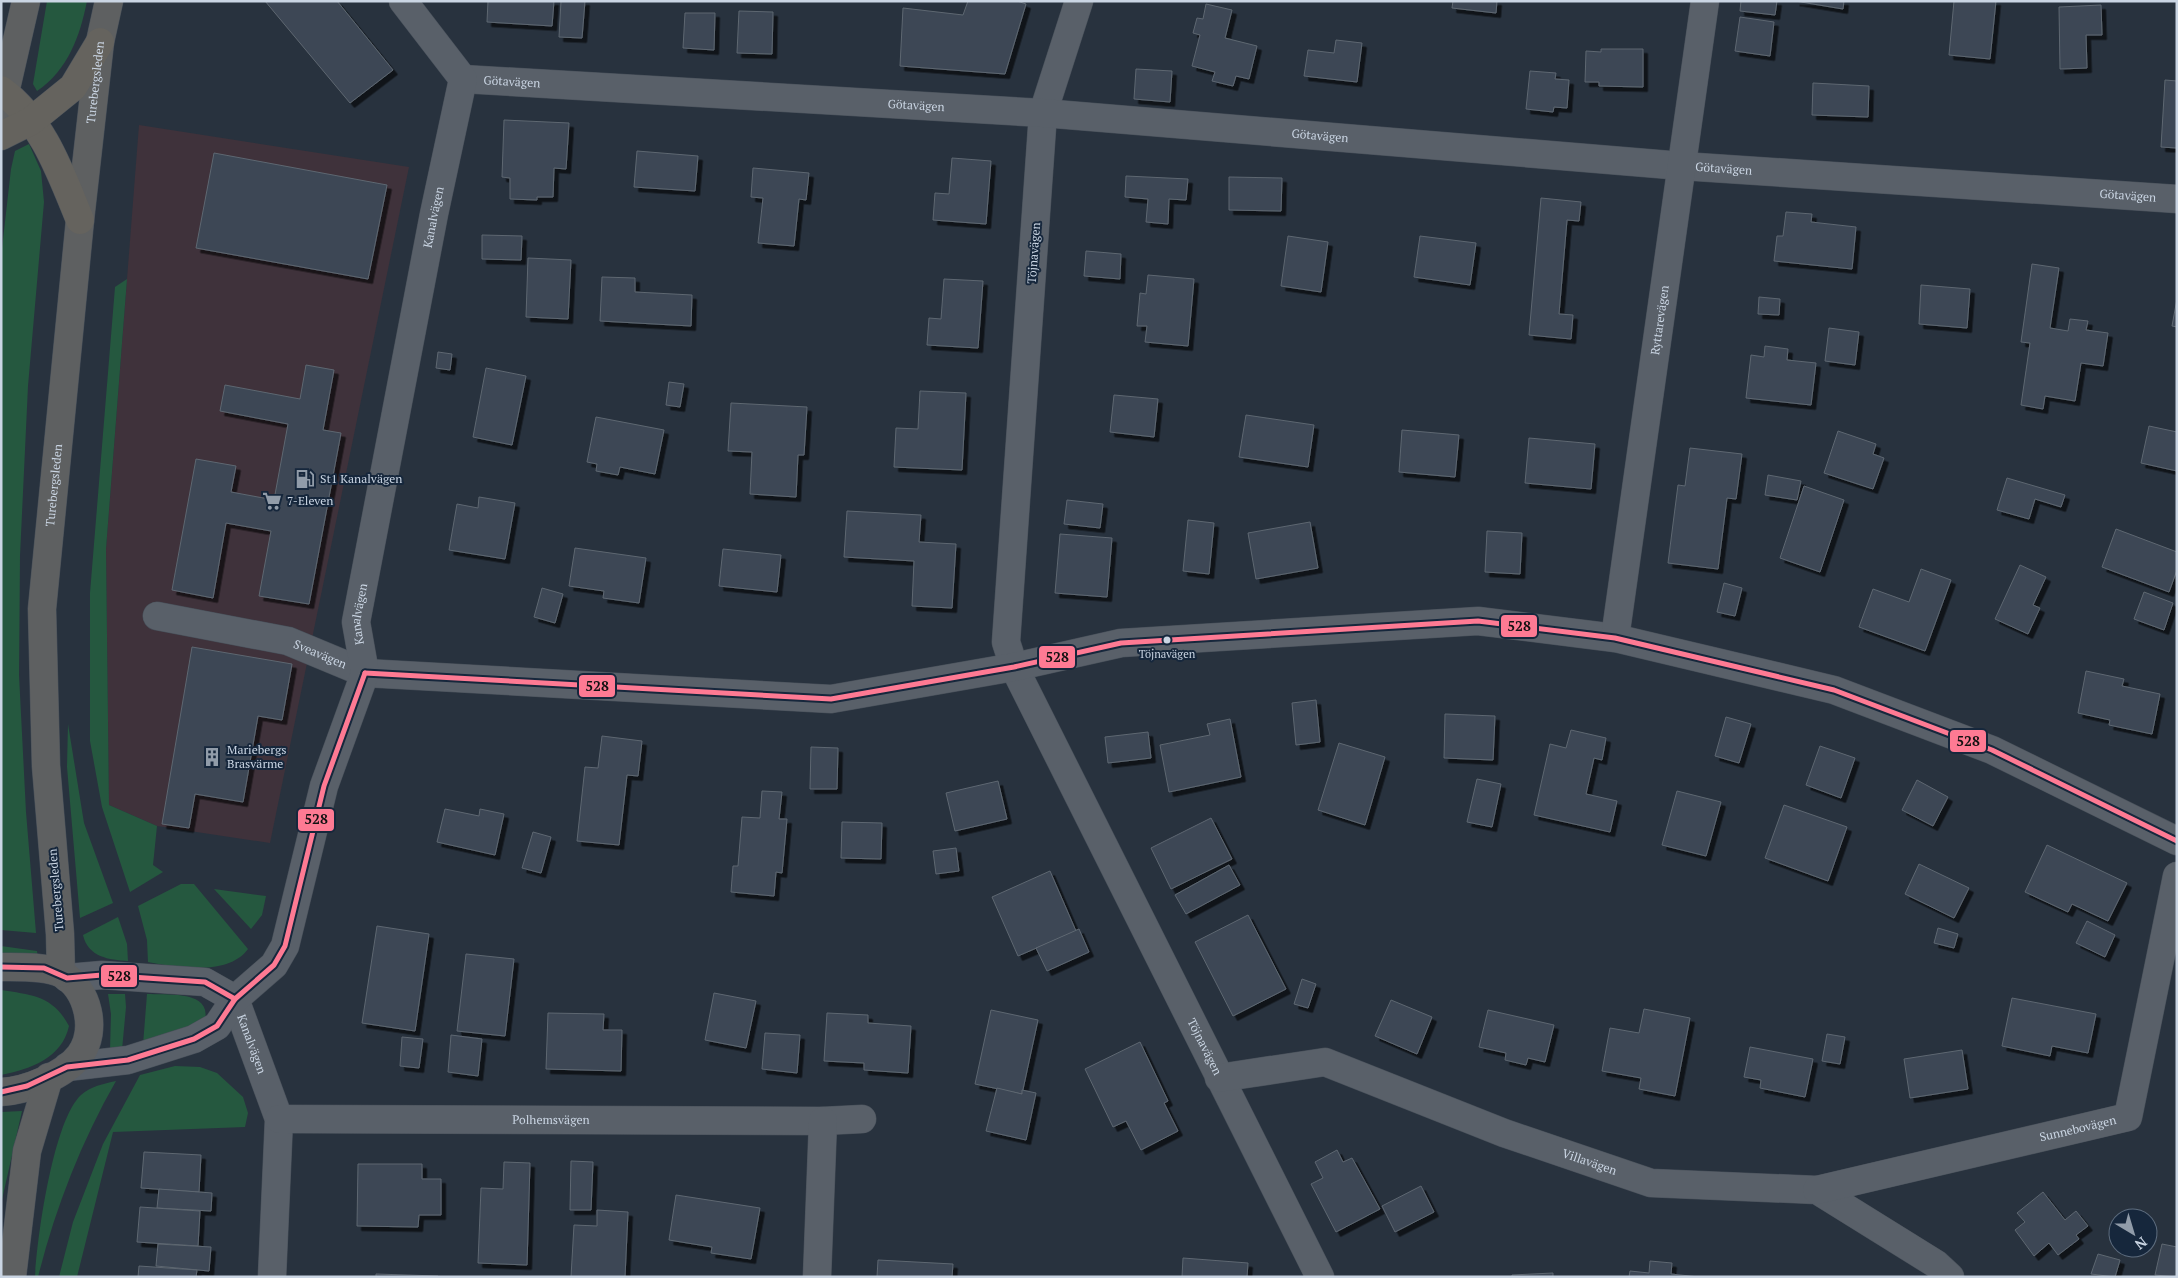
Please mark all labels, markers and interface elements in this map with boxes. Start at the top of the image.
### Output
street label: Turebergsleden [83,40,107,124]
street label: Götavägen [483,72,541,91]
street label: Götavägen [887,96,945,114]
street label: Götavägen [1291,126,1349,145]
street label: Götavägen [1695,159,1753,178]
street label: Kanalvägen [420,185,447,249]
street label: Götavägen [2099,186,2157,205]
street label: Töjnavägen [1024,222,1043,284]
street label: Ryttarevägen [1647,284,1672,356]
street label: Turebergsleden [42,443,65,527]
fuel station icon: St1 Kanalvägen [294,468,316,490]
place label: St1 Kanalvägen [320,471,402,486]
supermarket icon: 7-Eleven [261,490,283,512]
place label: 7-Eleven [287,493,333,508]
street label: Kanalvägen [348,582,370,646]
line badge: 528 [1500,614,1538,638]
text: 528 [1507,616,1531,635]
marker: Töjnavägen [1162,635,1172,645]
street label: Sveavägen [291,636,349,672]
line badge: 528 [1038,645,1076,669]
text: 528 [1045,647,1069,666]
place label: Töjnavägen [1139,647,1196,661]
line badge: 528 [578,674,616,698]
text: 528 [585,676,609,695]
line badge: 528 [1949,729,1987,753]
text: 528 [1956,731,1980,750]
place label: Mariebergs Brasvärme [227,742,286,771]
building icon: Mariebergs Brasvärme [201,746,223,768]
line badge: 528 [297,808,335,832]
text: 528 [304,809,328,828]
street label: Turebergsleden [44,848,67,932]
line badge: 528 [100,964,138,988]
text: 528 [107,966,131,985]
street label: Kanalvägen [234,1012,270,1076]
street label: Töjnavägen [1184,1016,1225,1077]
street label: Polhemsvägen [512,1112,590,1127]
street label: Sunnebovägen [2038,1112,2118,1145]
street label: Villavägen [1560,1145,1619,1178]
north arrow [2108,1208,2158,1258]
text: N [2131,1233,2151,1255]

